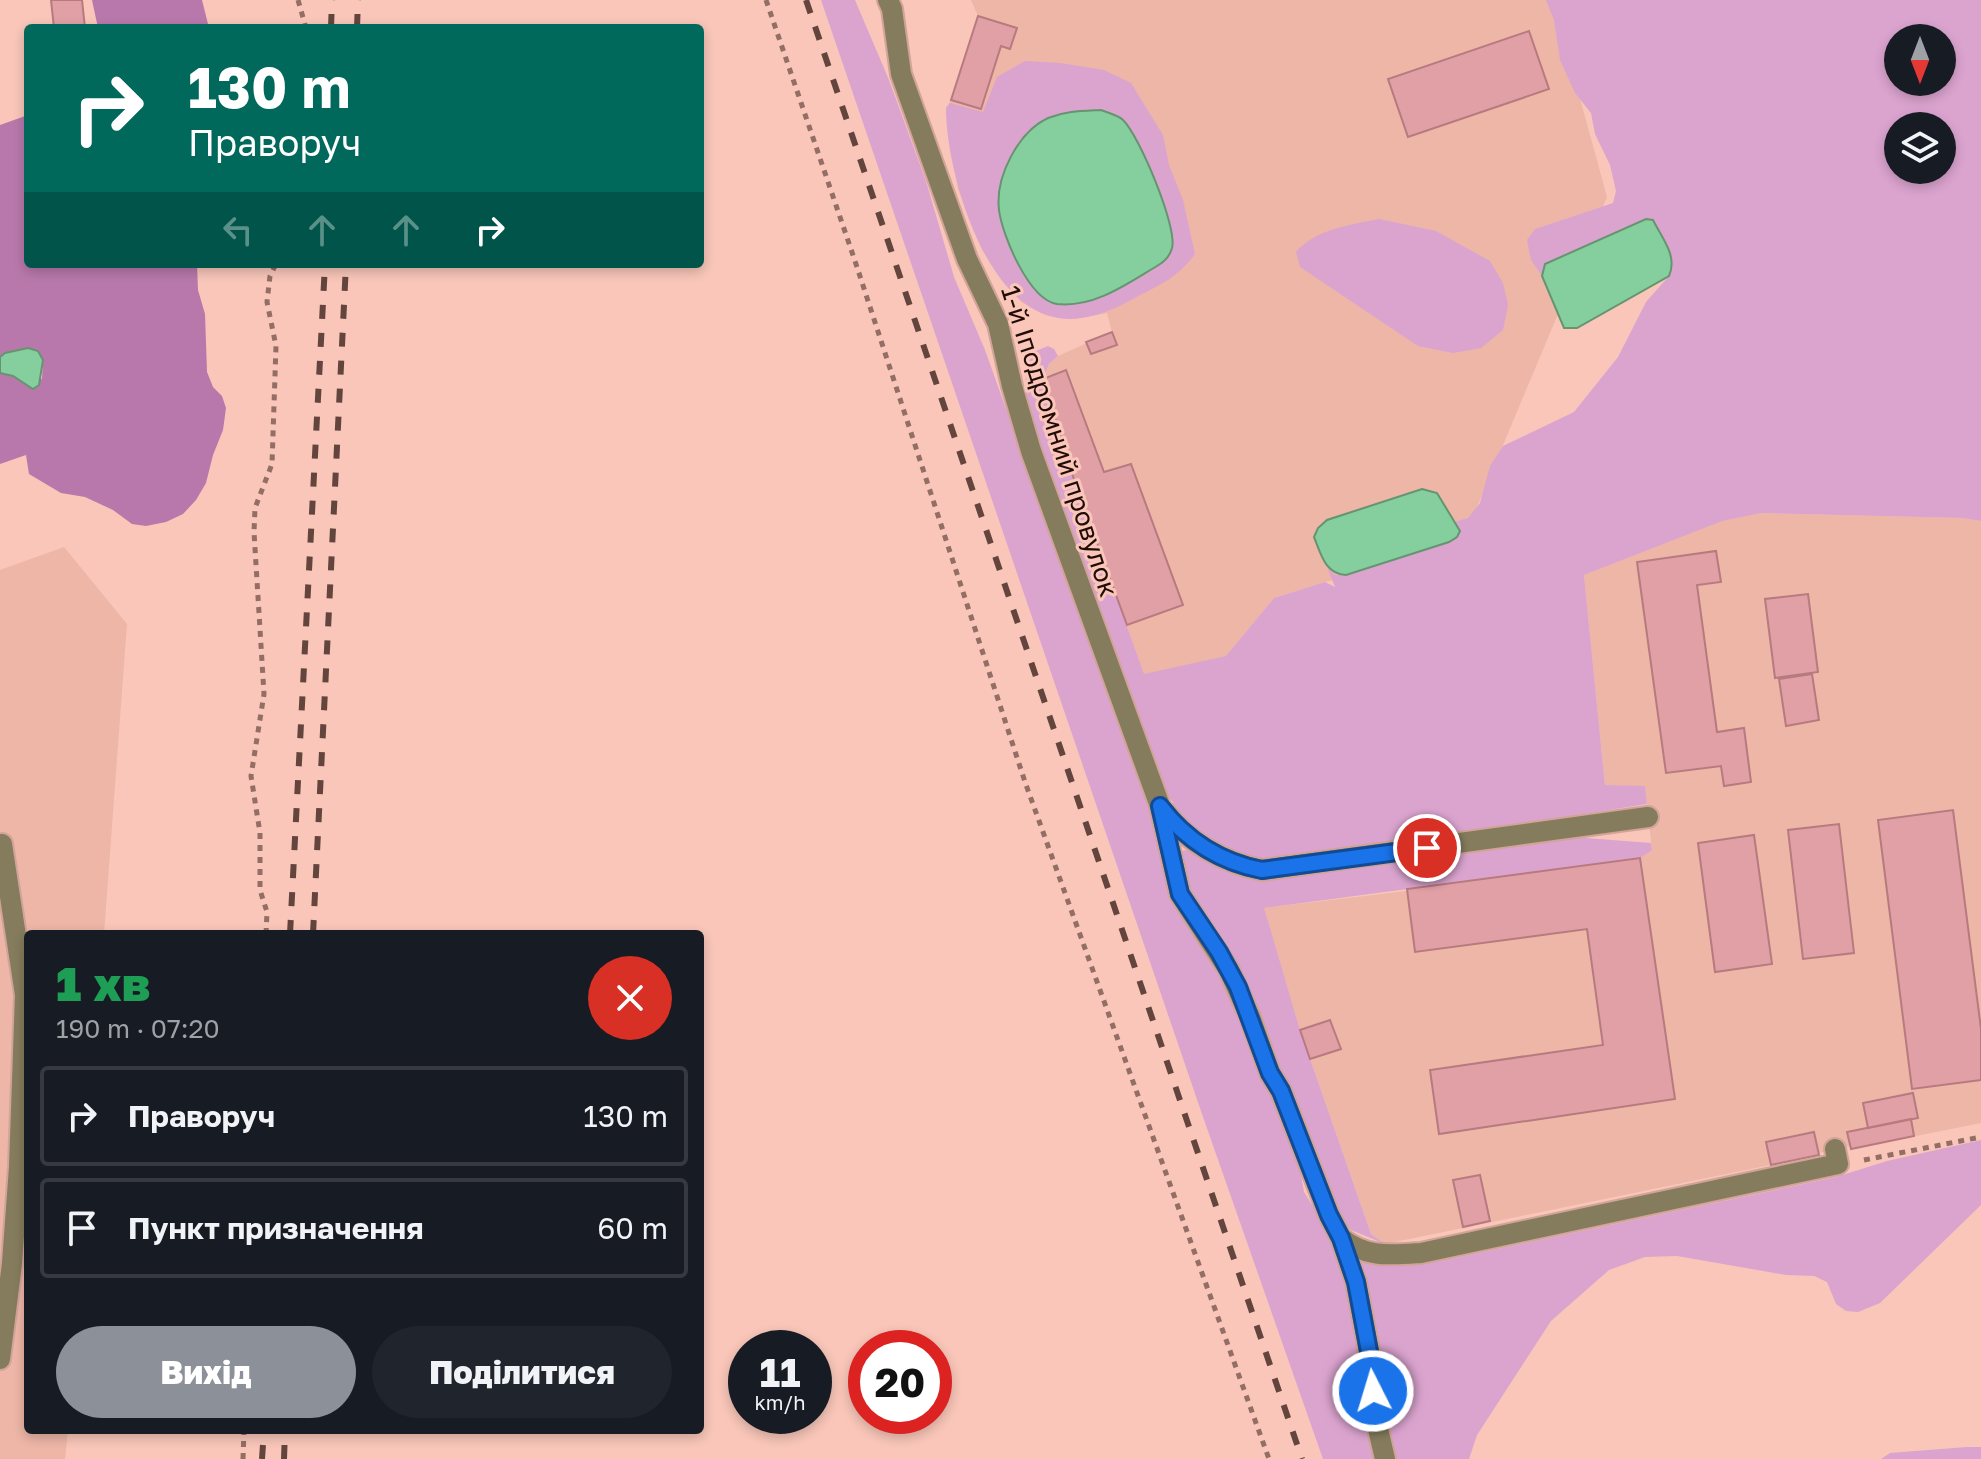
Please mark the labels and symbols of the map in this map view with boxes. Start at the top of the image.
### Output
north arrow [1884,24,1956,96]
street label: 1-й Іподромний провулок [995,282,1125,600]
pin [1393,814,1461,882]
speed limit sign: 20 [848,1330,952,1434]
position arrow [1331,1349,1415,1433]

